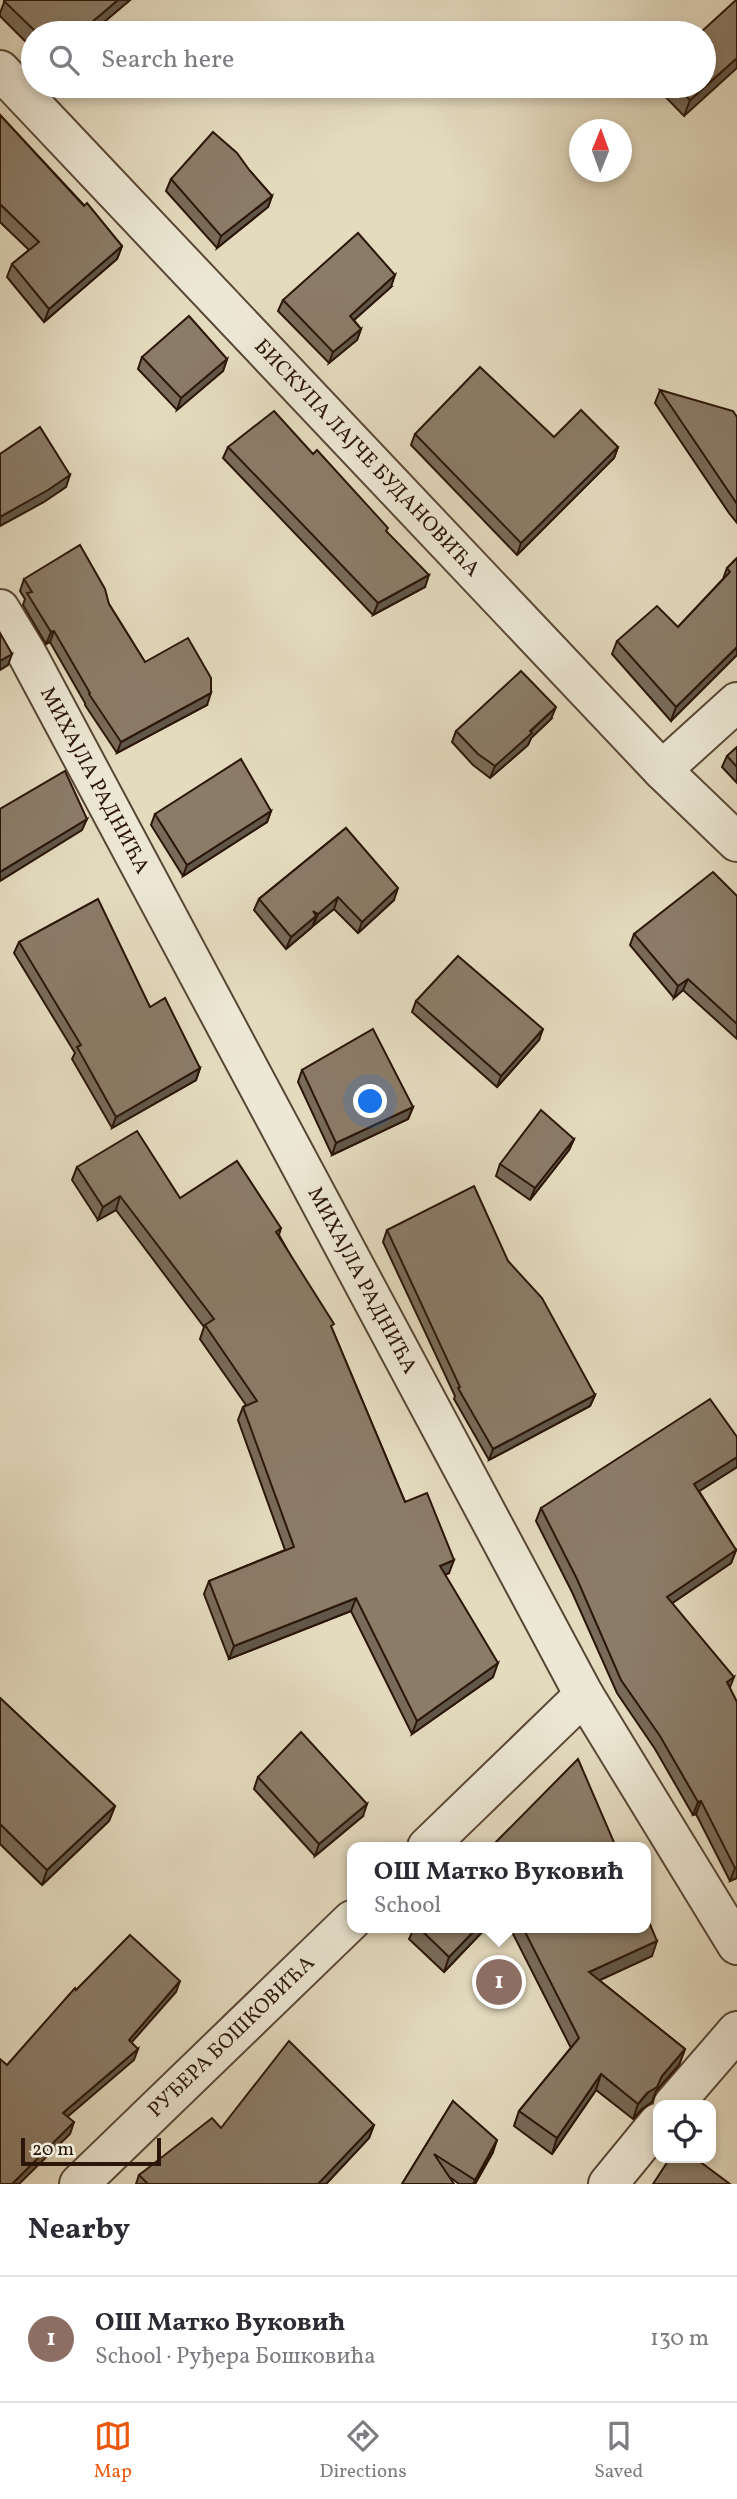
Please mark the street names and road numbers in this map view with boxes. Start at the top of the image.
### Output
street label: БИСКУПА ЛАЈЧЕ БУДАНОВИЋА [247,333,487,584]
street label: МИХАЈЛА РАДНИЋА [33,682,157,879]
street label: МИХАЈЛА РАДНИЋА [300,1182,424,1379]
street label: РУЂЕРА БОШКОВИЋА [142,1949,321,2124]

